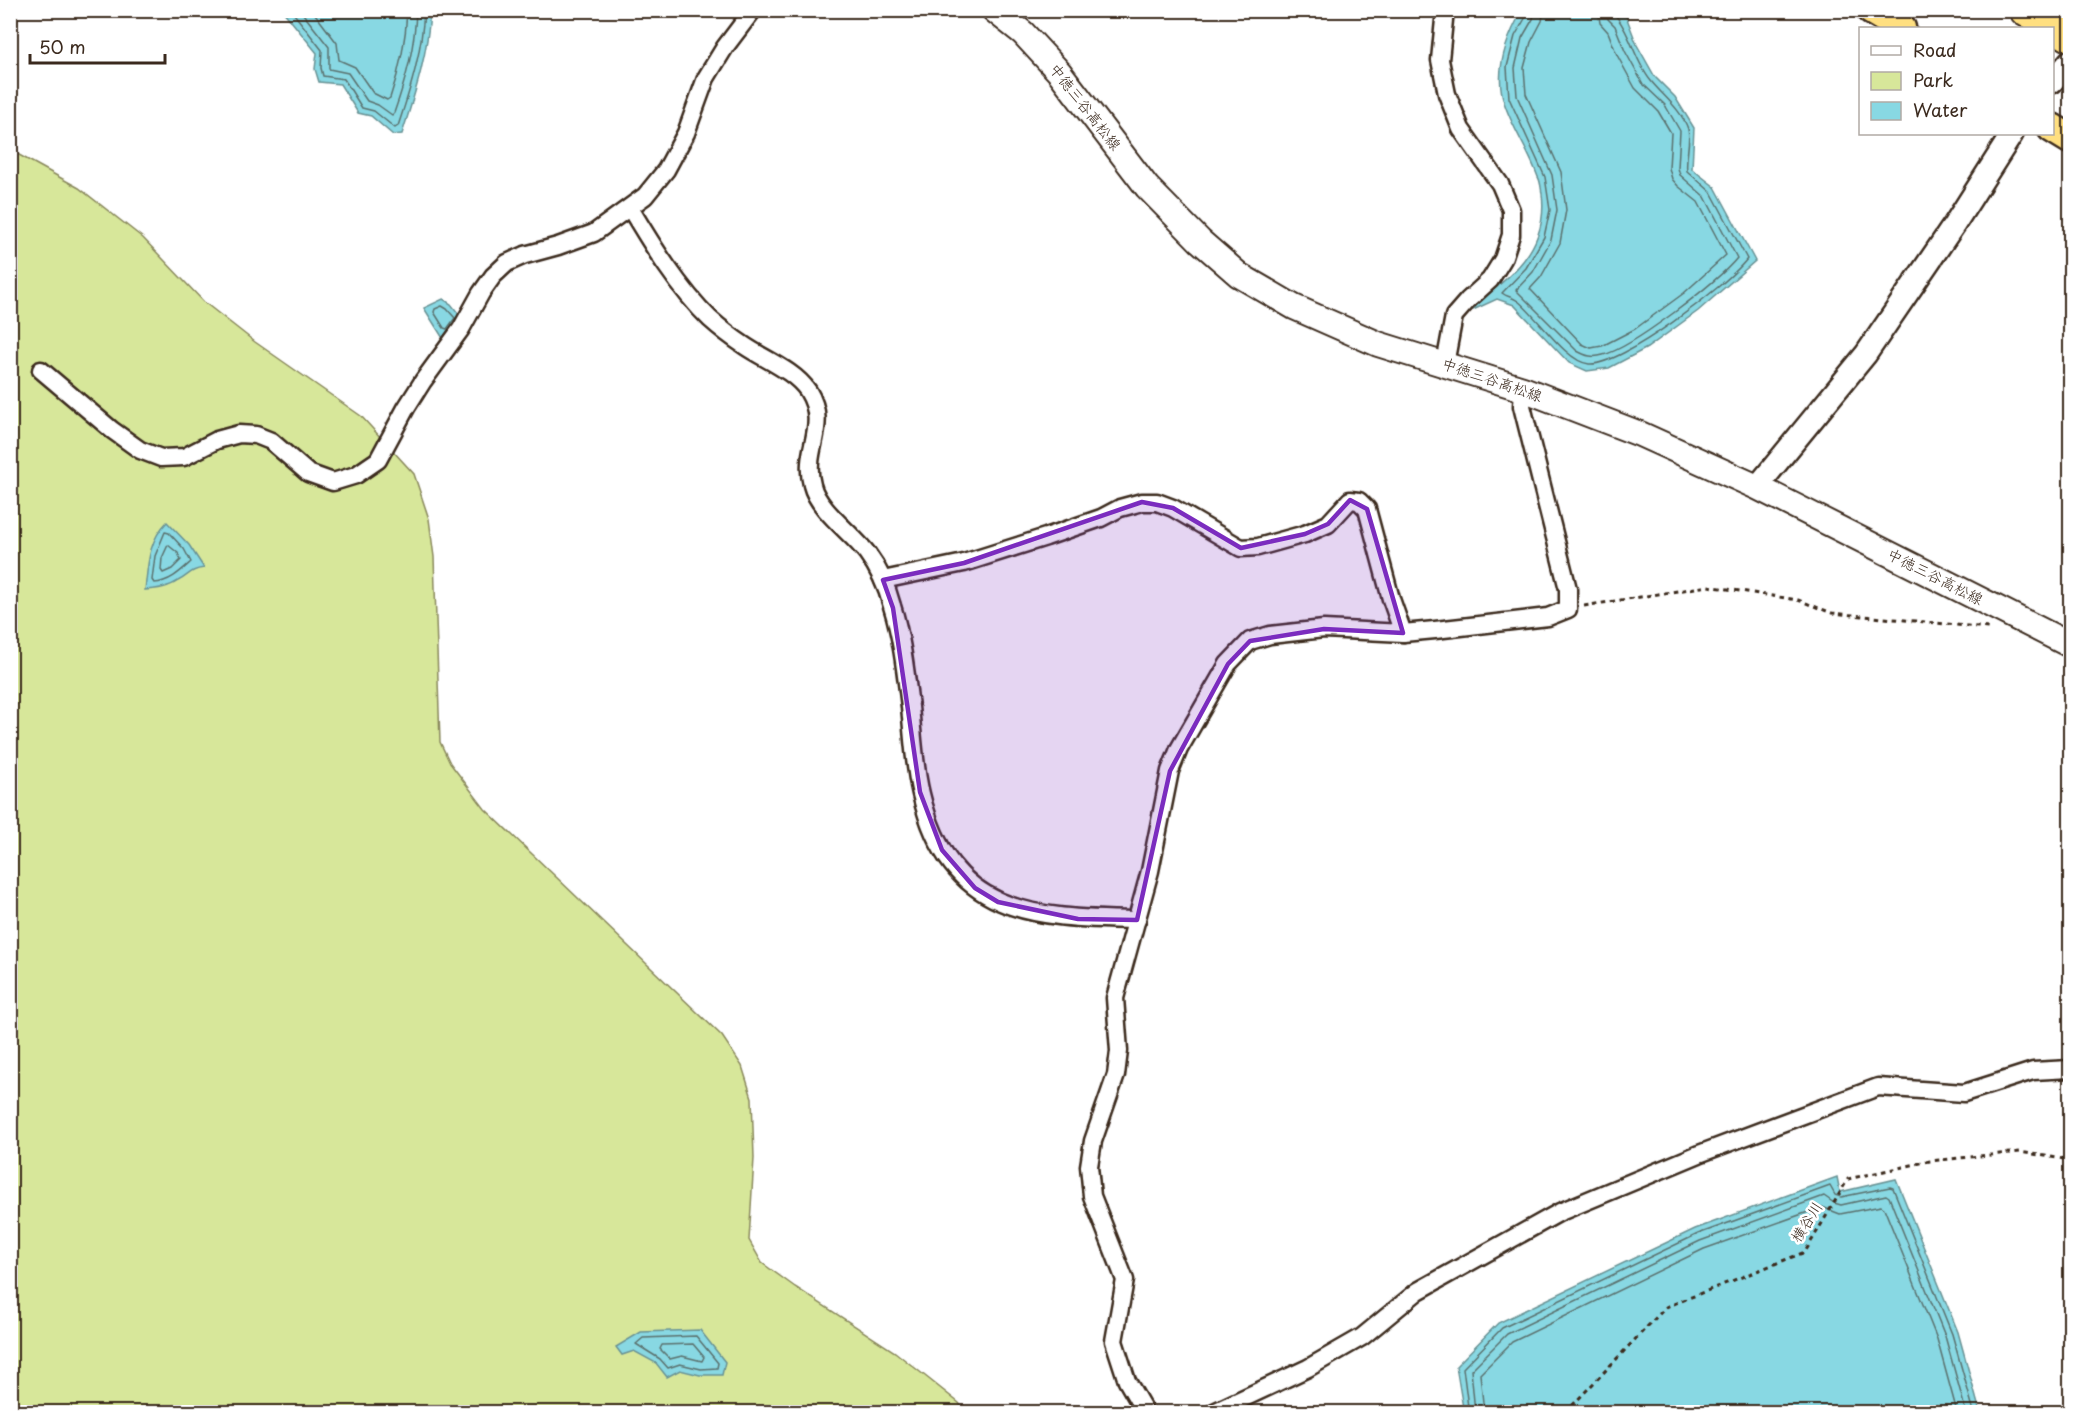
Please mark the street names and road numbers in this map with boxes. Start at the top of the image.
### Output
street label: 中徳三谷高松線 [1045,58,1128,155]
street label: 中徳三谷高松線 [1439,351,1546,407]
street label: 中徳三谷高松線 [1884,542,1988,610]
street label: 横谷川 [1784,1196,1828,1246]

